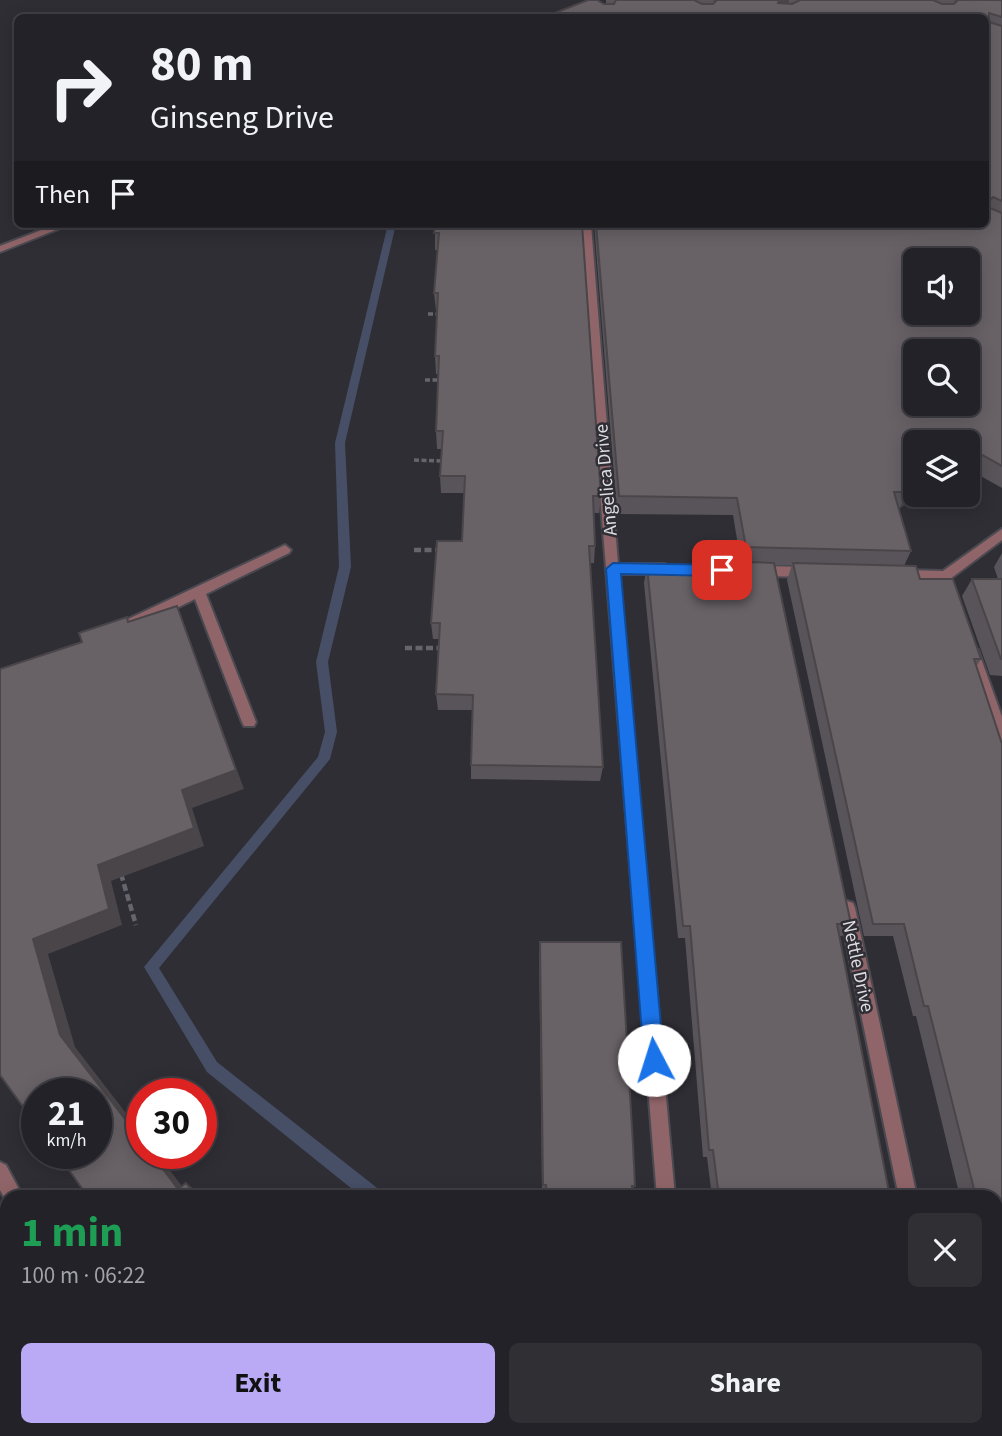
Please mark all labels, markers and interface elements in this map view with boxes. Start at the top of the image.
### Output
text: 80 m [150,30,254,100]
icon: right [35,42,126,133]
text: Ginseng Drive [150,95,334,141]
icon: arrive [104,175,142,213]
text: Then [35,176,90,213]
map controls [903,248,980,507]
button: sound [903,248,980,325]
button: search [903,339,980,416]
street label: Angelica Drive [588,423,625,537]
button: layers [903,430,980,507]
pin [692,540,752,600]
icon: arrive [703,551,741,589]
street label: Nettle Drive [835,918,880,1015]
position arrow [617,1023,691,1097]
speed limit sign: 30 [126,1078,217,1169]
text: 21 [48,1089,85,1139]
text: km/h [47,1128,86,1153]
text: 1 min [21,1203,123,1263]
button: close [908,1213,982,1287]
text: 100 m · 06:22 [21,1259,145,1292]
button: Exit [21,1343,495,1423]
button: Share [509,1343,982,1423]

